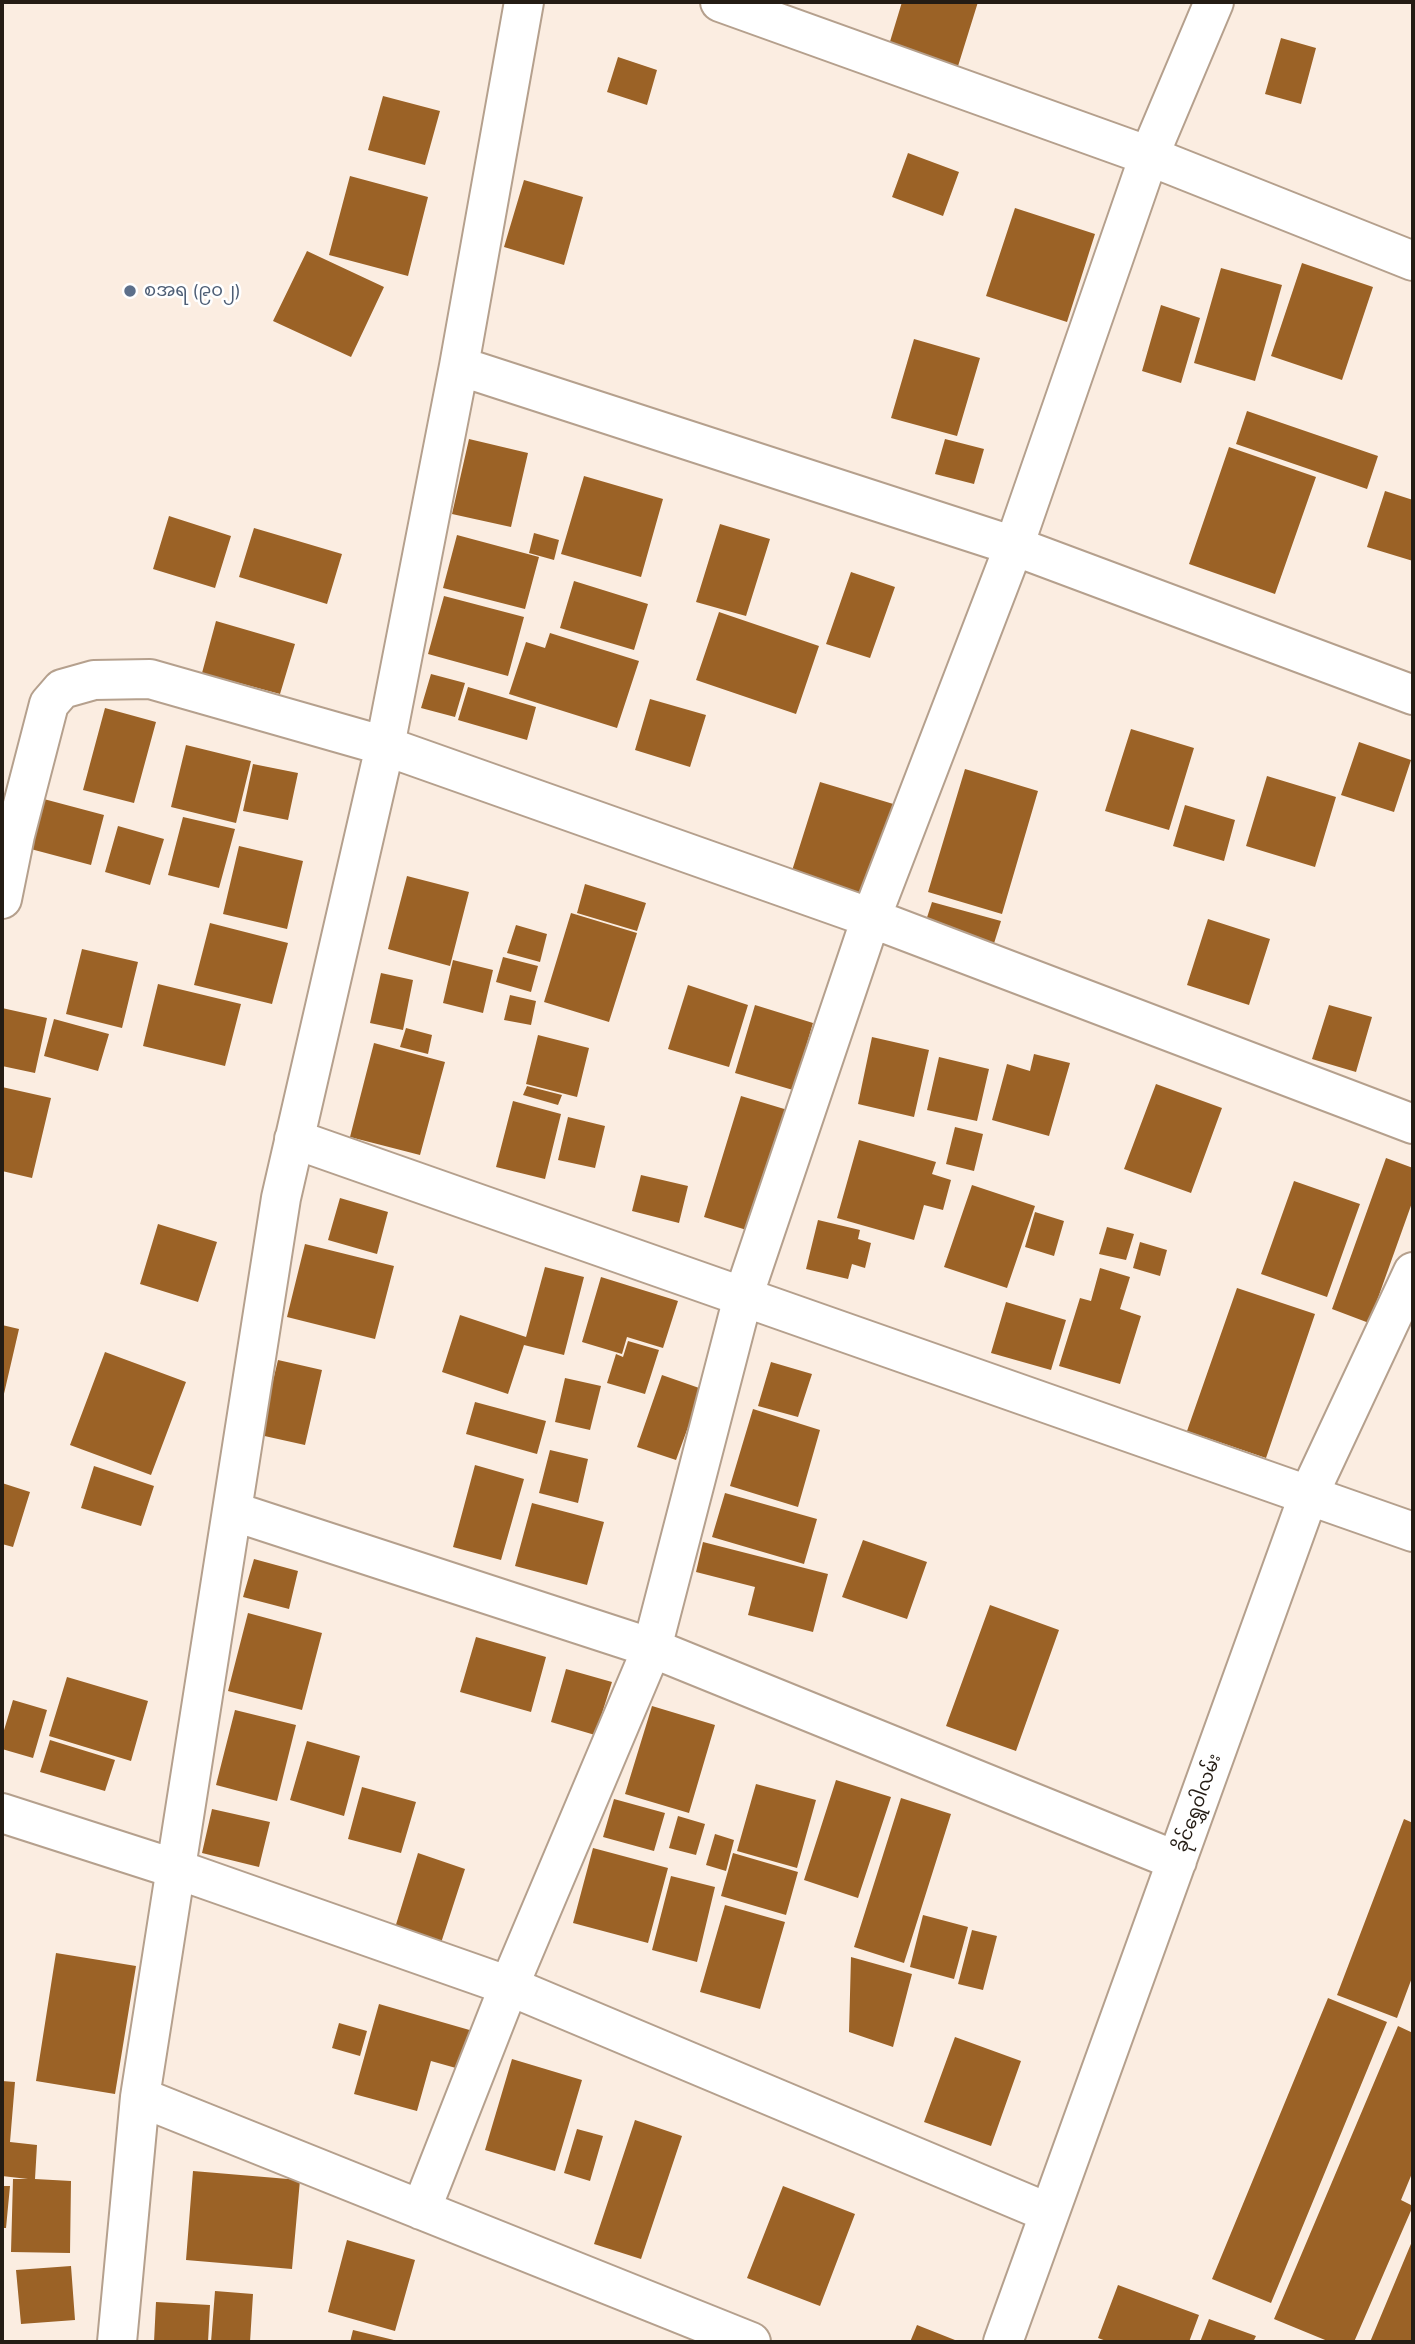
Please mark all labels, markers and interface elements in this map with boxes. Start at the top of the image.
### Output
place label: စအရ (၉၀၂) [144,280,241,302]
marker: စအရ (၉၀၂) [122,283,138,299]
street label: ခိုင်ရွှေဝါလမ်း [1170,1751,1226,1855]

